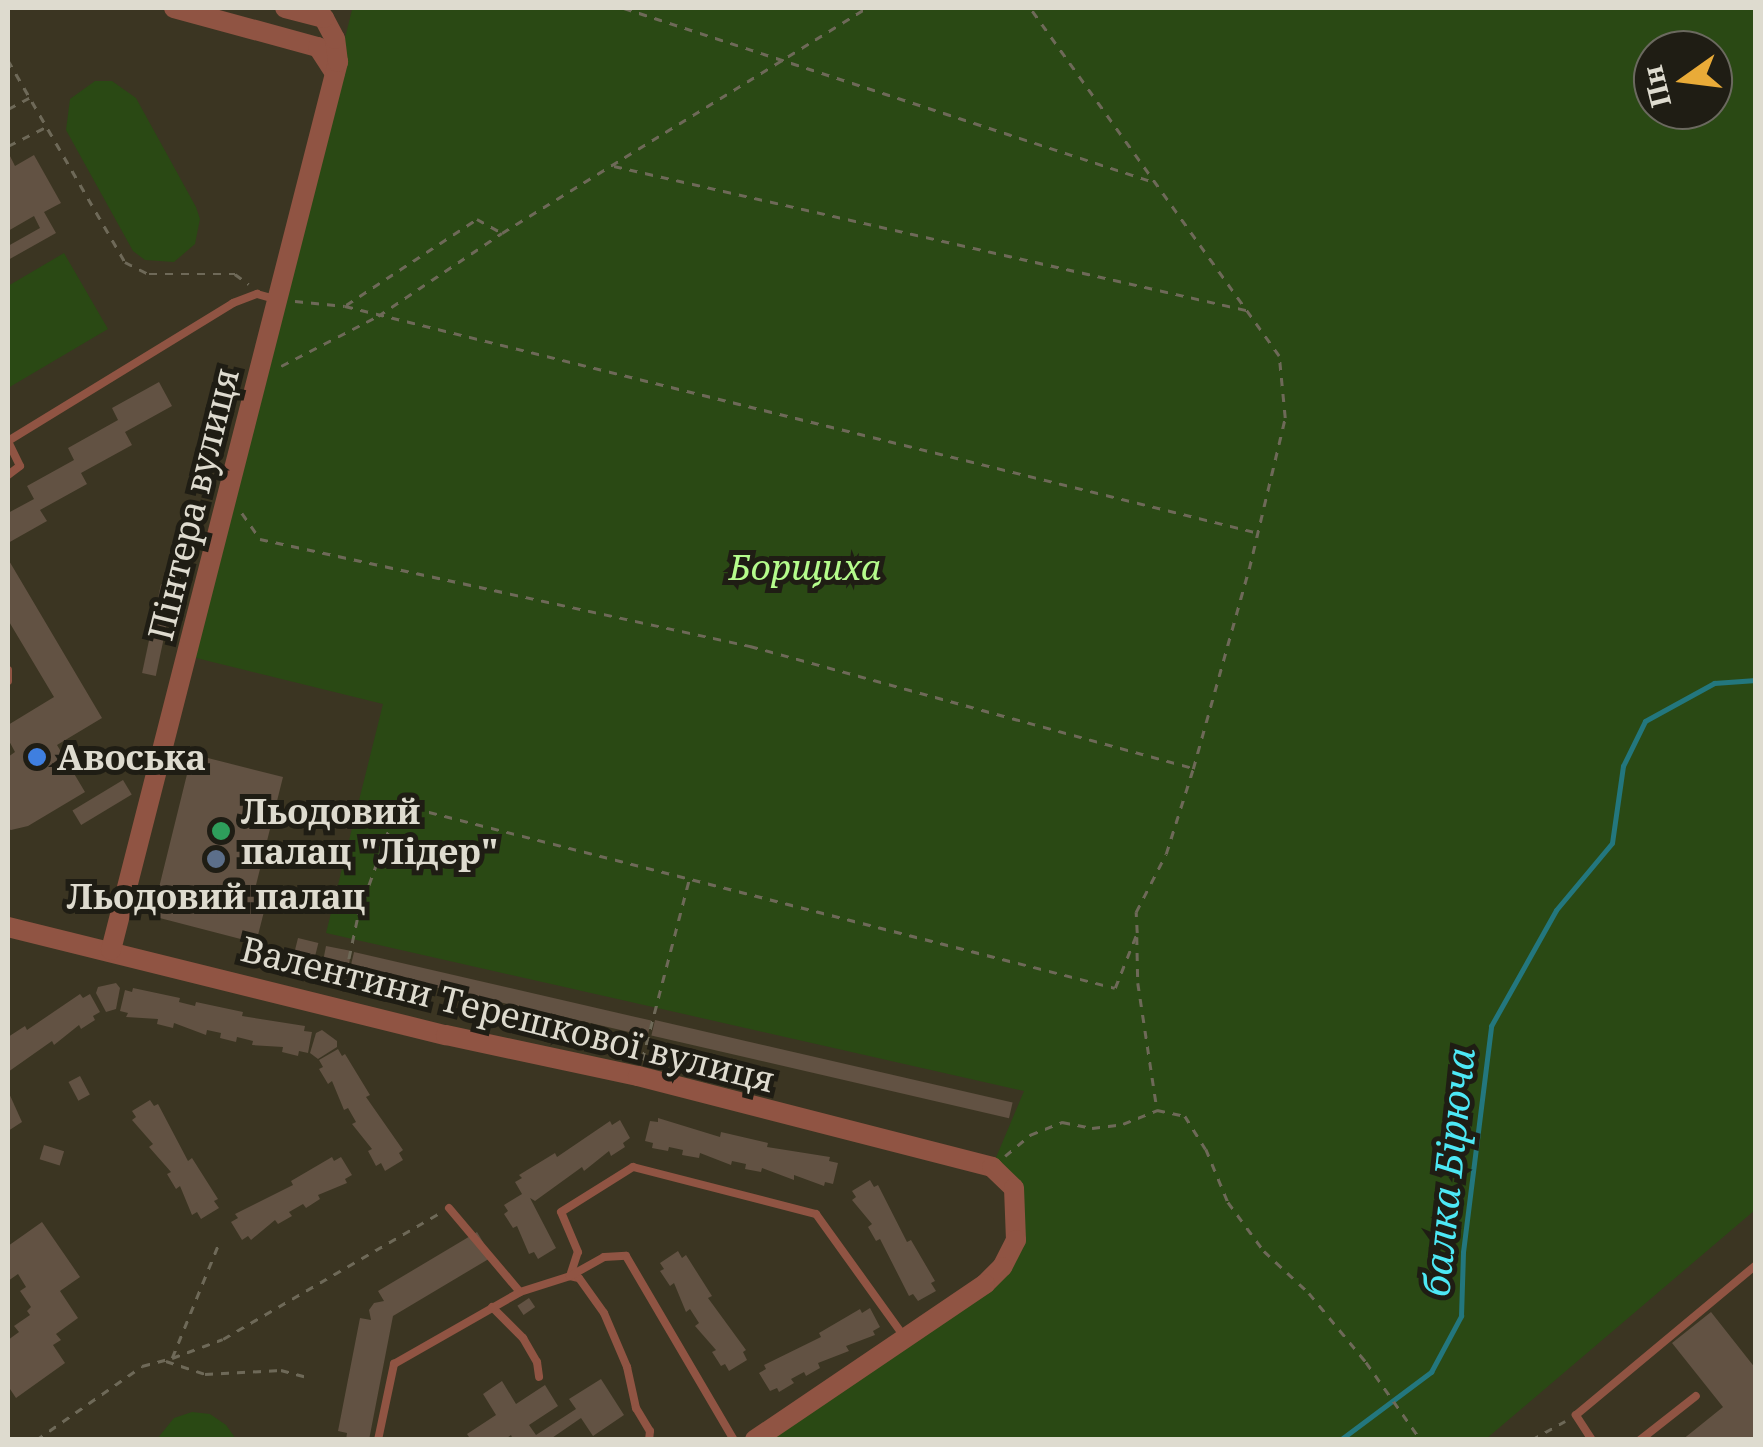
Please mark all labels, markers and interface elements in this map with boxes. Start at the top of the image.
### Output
north arrow [1633,30,1733,130]
text: Пн [1632,62,1679,111]
street label: Пінтера вулиця [139,364,247,644]
park label: Борщиха [729,546,881,588]
place label: Авоська [57,736,206,778]
marker: Авоська [26,746,48,768]
place label: Льодовий палац "Лідер" [241,790,499,872]
marker: Льодовий палац "Лідер" [210,820,232,842]
marker: Льодовий палац [205,848,227,870]
place label: Льодовий палац [67,875,365,917]
street label: Валентини Терешкової вулиця [237,927,779,1101]
water label: балка Бірюча [1412,1045,1484,1299]

